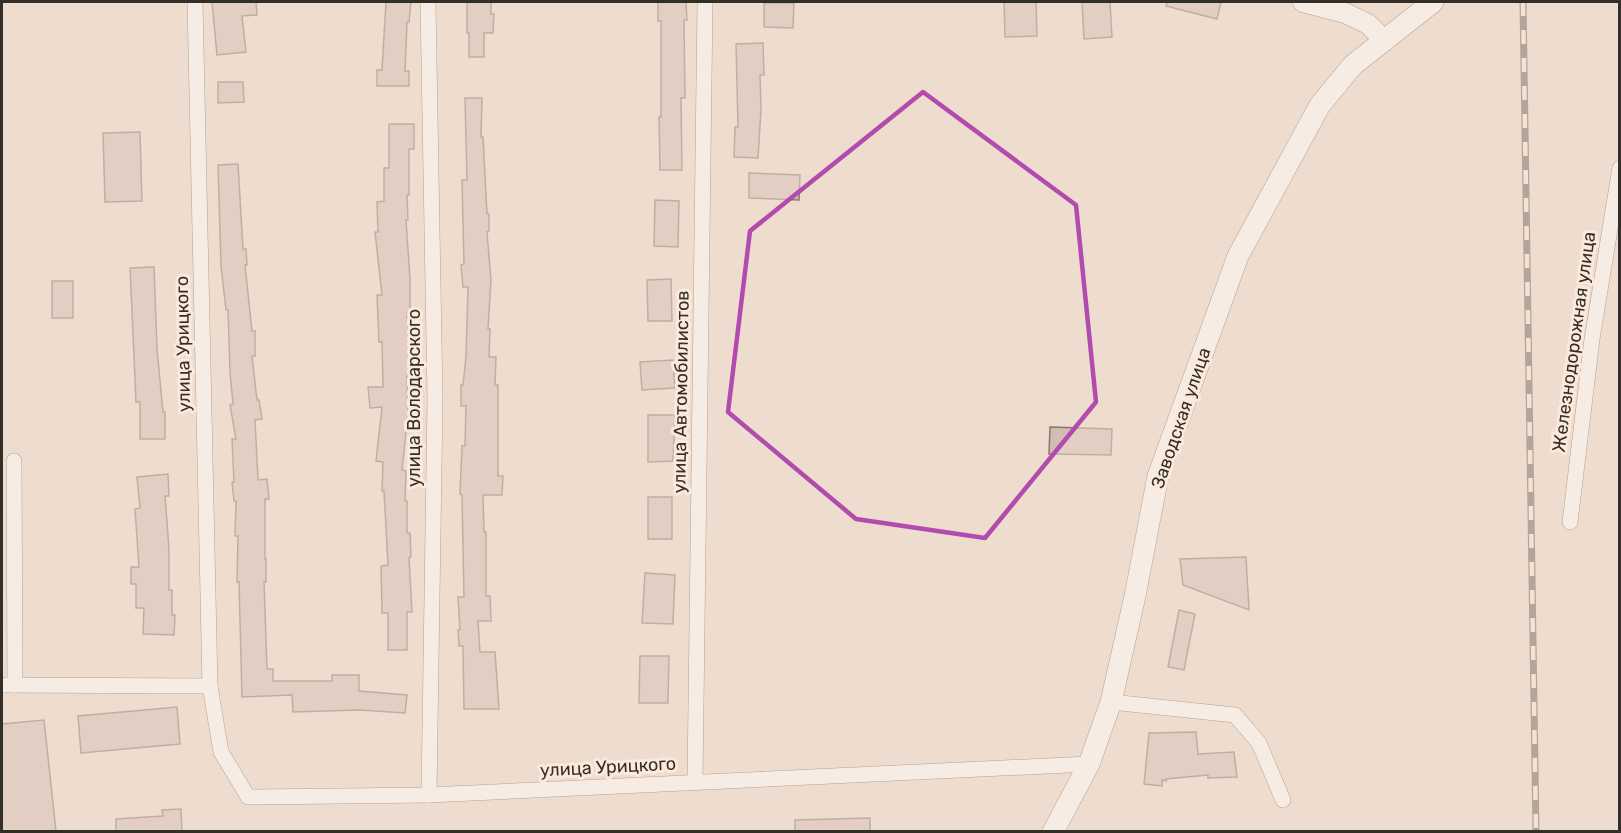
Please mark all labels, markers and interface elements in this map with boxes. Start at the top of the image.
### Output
street label: Железнодорожная улица [1548,230,1600,454]
street label: улица Урицкого [171,276,195,412]
street label: улица Автомобилистов [668,290,694,494]
street label: улица Володарского [403,309,425,487]
street label: Заводская улица [1147,345,1215,491]
street label: улица Урицкого [539,752,677,782]

